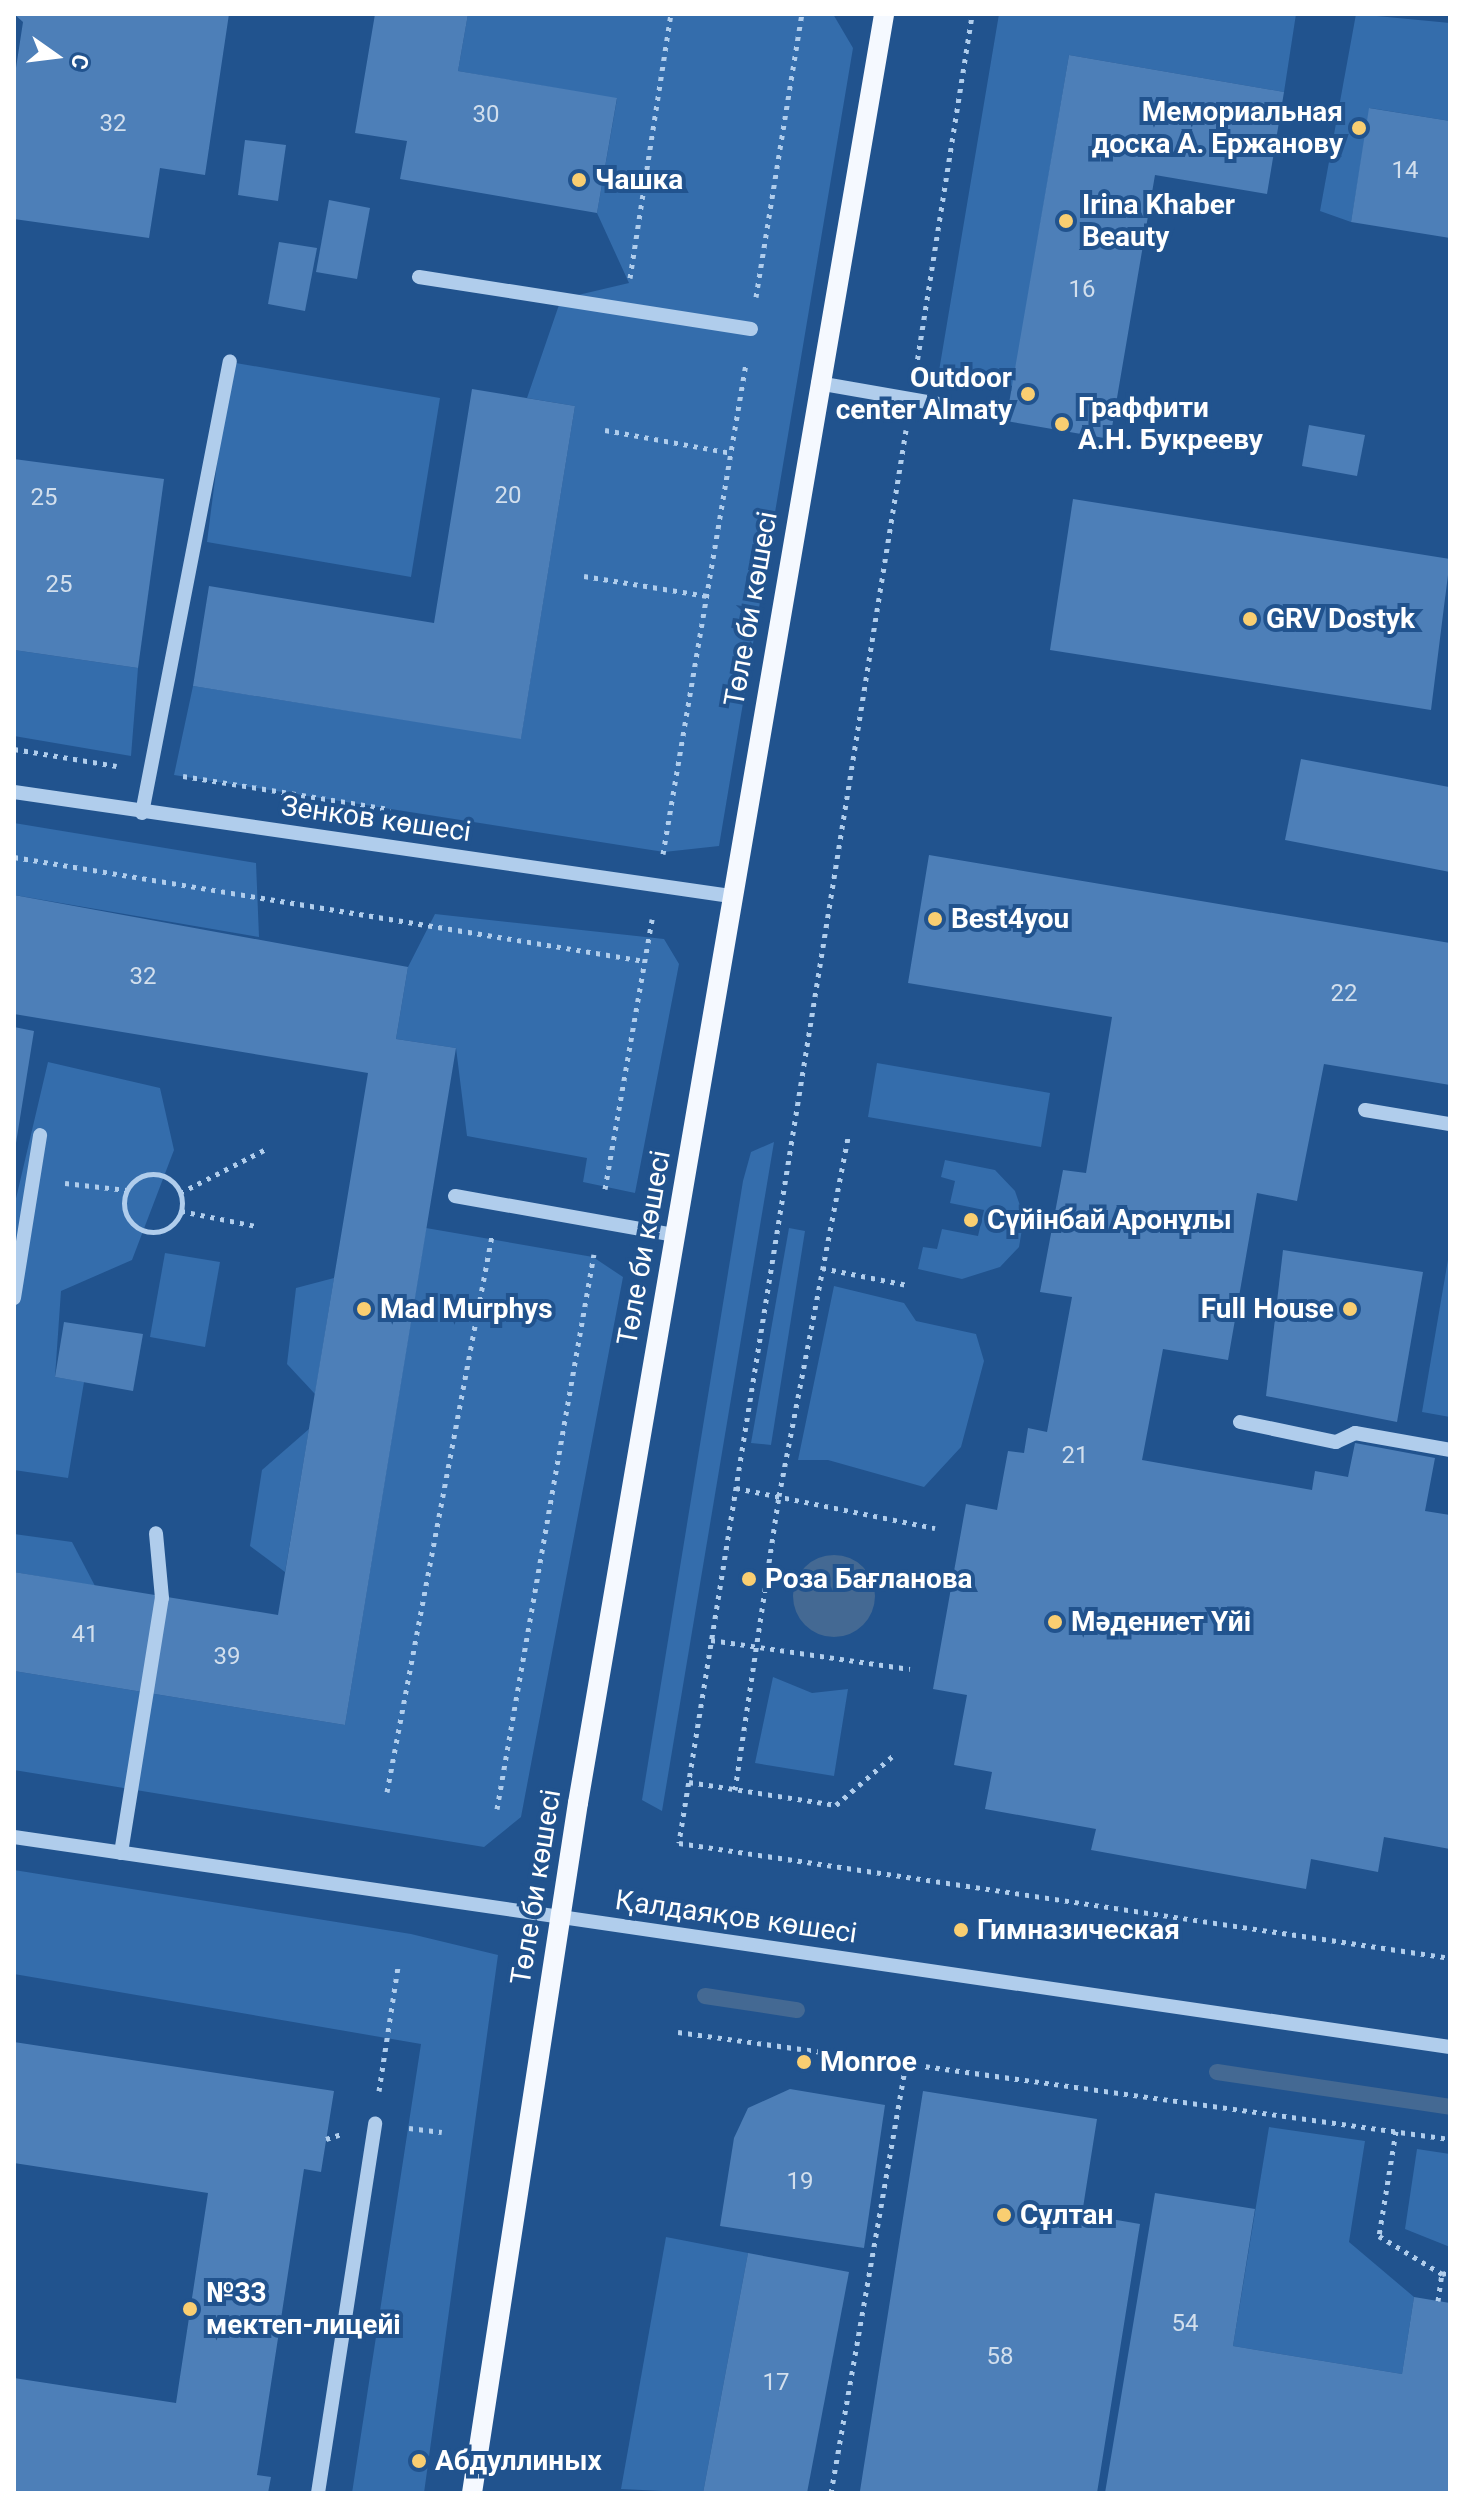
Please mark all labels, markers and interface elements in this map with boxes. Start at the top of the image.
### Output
north arrow [16,16,96,96]
text: С [66,52,94,72]
place label: Мемориальная доска А. Ержанову [1092,95,1343,161]
house number: 30 [473,101,499,129]
house number: 32 [100,110,126,138]
marker: Мемориальная доска А. Ержанову [1350,119,1368,137]
house number: 14 [1392,157,1418,185]
place label: Чашка [595,163,683,197]
marker: Чашка [570,171,588,189]
place label: Irina Khaber Beauty [1082,188,1235,254]
marker: Irina Khaber Beauty [1057,212,1075,230]
house number: 16 [1069,276,1095,304]
place label: Outdoor center Almaty [836,361,1012,427]
marker: Outdoor center Almaty [1019,385,1037,403]
place label: Граффити А.Н. Букрееву [1078,391,1263,457]
marker: Граффити А.Н. Букрееву [1053,415,1071,433]
house number: 20 [495,482,521,510]
house number: 25 [31,484,57,512]
street label: Төле би көшесі [717,509,785,709]
house number: 25 [46,571,72,599]
place label: GRV Dostyk [1266,602,1415,636]
marker: GRV Dostyk [1241,610,1259,628]
street label: Зенков көшесі [279,789,473,849]
place label: Best4you [951,902,1069,936]
marker: Best4you [926,910,944,928]
house number: 32 [130,963,156,991]
house number: 22 [1331,980,1357,1008]
street label: Төле би көшесі [610,1148,678,1348]
place label: Сүйінбай Аронұлы [987,1203,1232,1237]
marker: Сүйінбай Аронұлы [962,1211,980,1229]
place label: Mad Murphys [380,1292,553,1326]
place label: Full House [1201,1292,1334,1326]
marker: Mad Murphys [355,1300,373,1318]
marker: Full House [1341,1300,1359,1318]
house number: 21 [1062,1442,1088,1470]
place label: Роза Бағланова [765,1562,973,1596]
marker: Роза Бағланова [740,1570,758,1588]
place label: Мәдениет Үйі [1071,1605,1251,1639]
marker: Мәдениет Үйі [1046,1613,1064,1631]
house number: 41 [72,1621,98,1649]
house number: 39 [214,1643,240,1671]
street label: Төле би көшесі [504,1787,568,1987]
street label: Қалдаяқов көшесі [613,1883,859,1951]
place label: Гимназическая [977,1913,1180,1947]
marker: Гимназическая [952,1921,970,1939]
place label: Monroe [820,2045,917,2079]
marker: Monroe [795,2053,813,2071]
house number: 19 [787,2168,813,2196]
place label: Сұлтан [1020,2198,1113,2232]
marker: Сұлтан [995,2206,1013,2224]
place label: №33 мектеп-лицейі [206,2276,401,2342]
marker: №33 мектеп-лицейі [181,2300,199,2318]
house number: 54 [1172,2310,1198,2338]
house number: 58 [987,2343,1013,2371]
house number: 17 [763,2369,789,2397]
place label: Абдуллиных [435,2444,602,2478]
marker: Абдуллиных [410,2452,428,2470]

